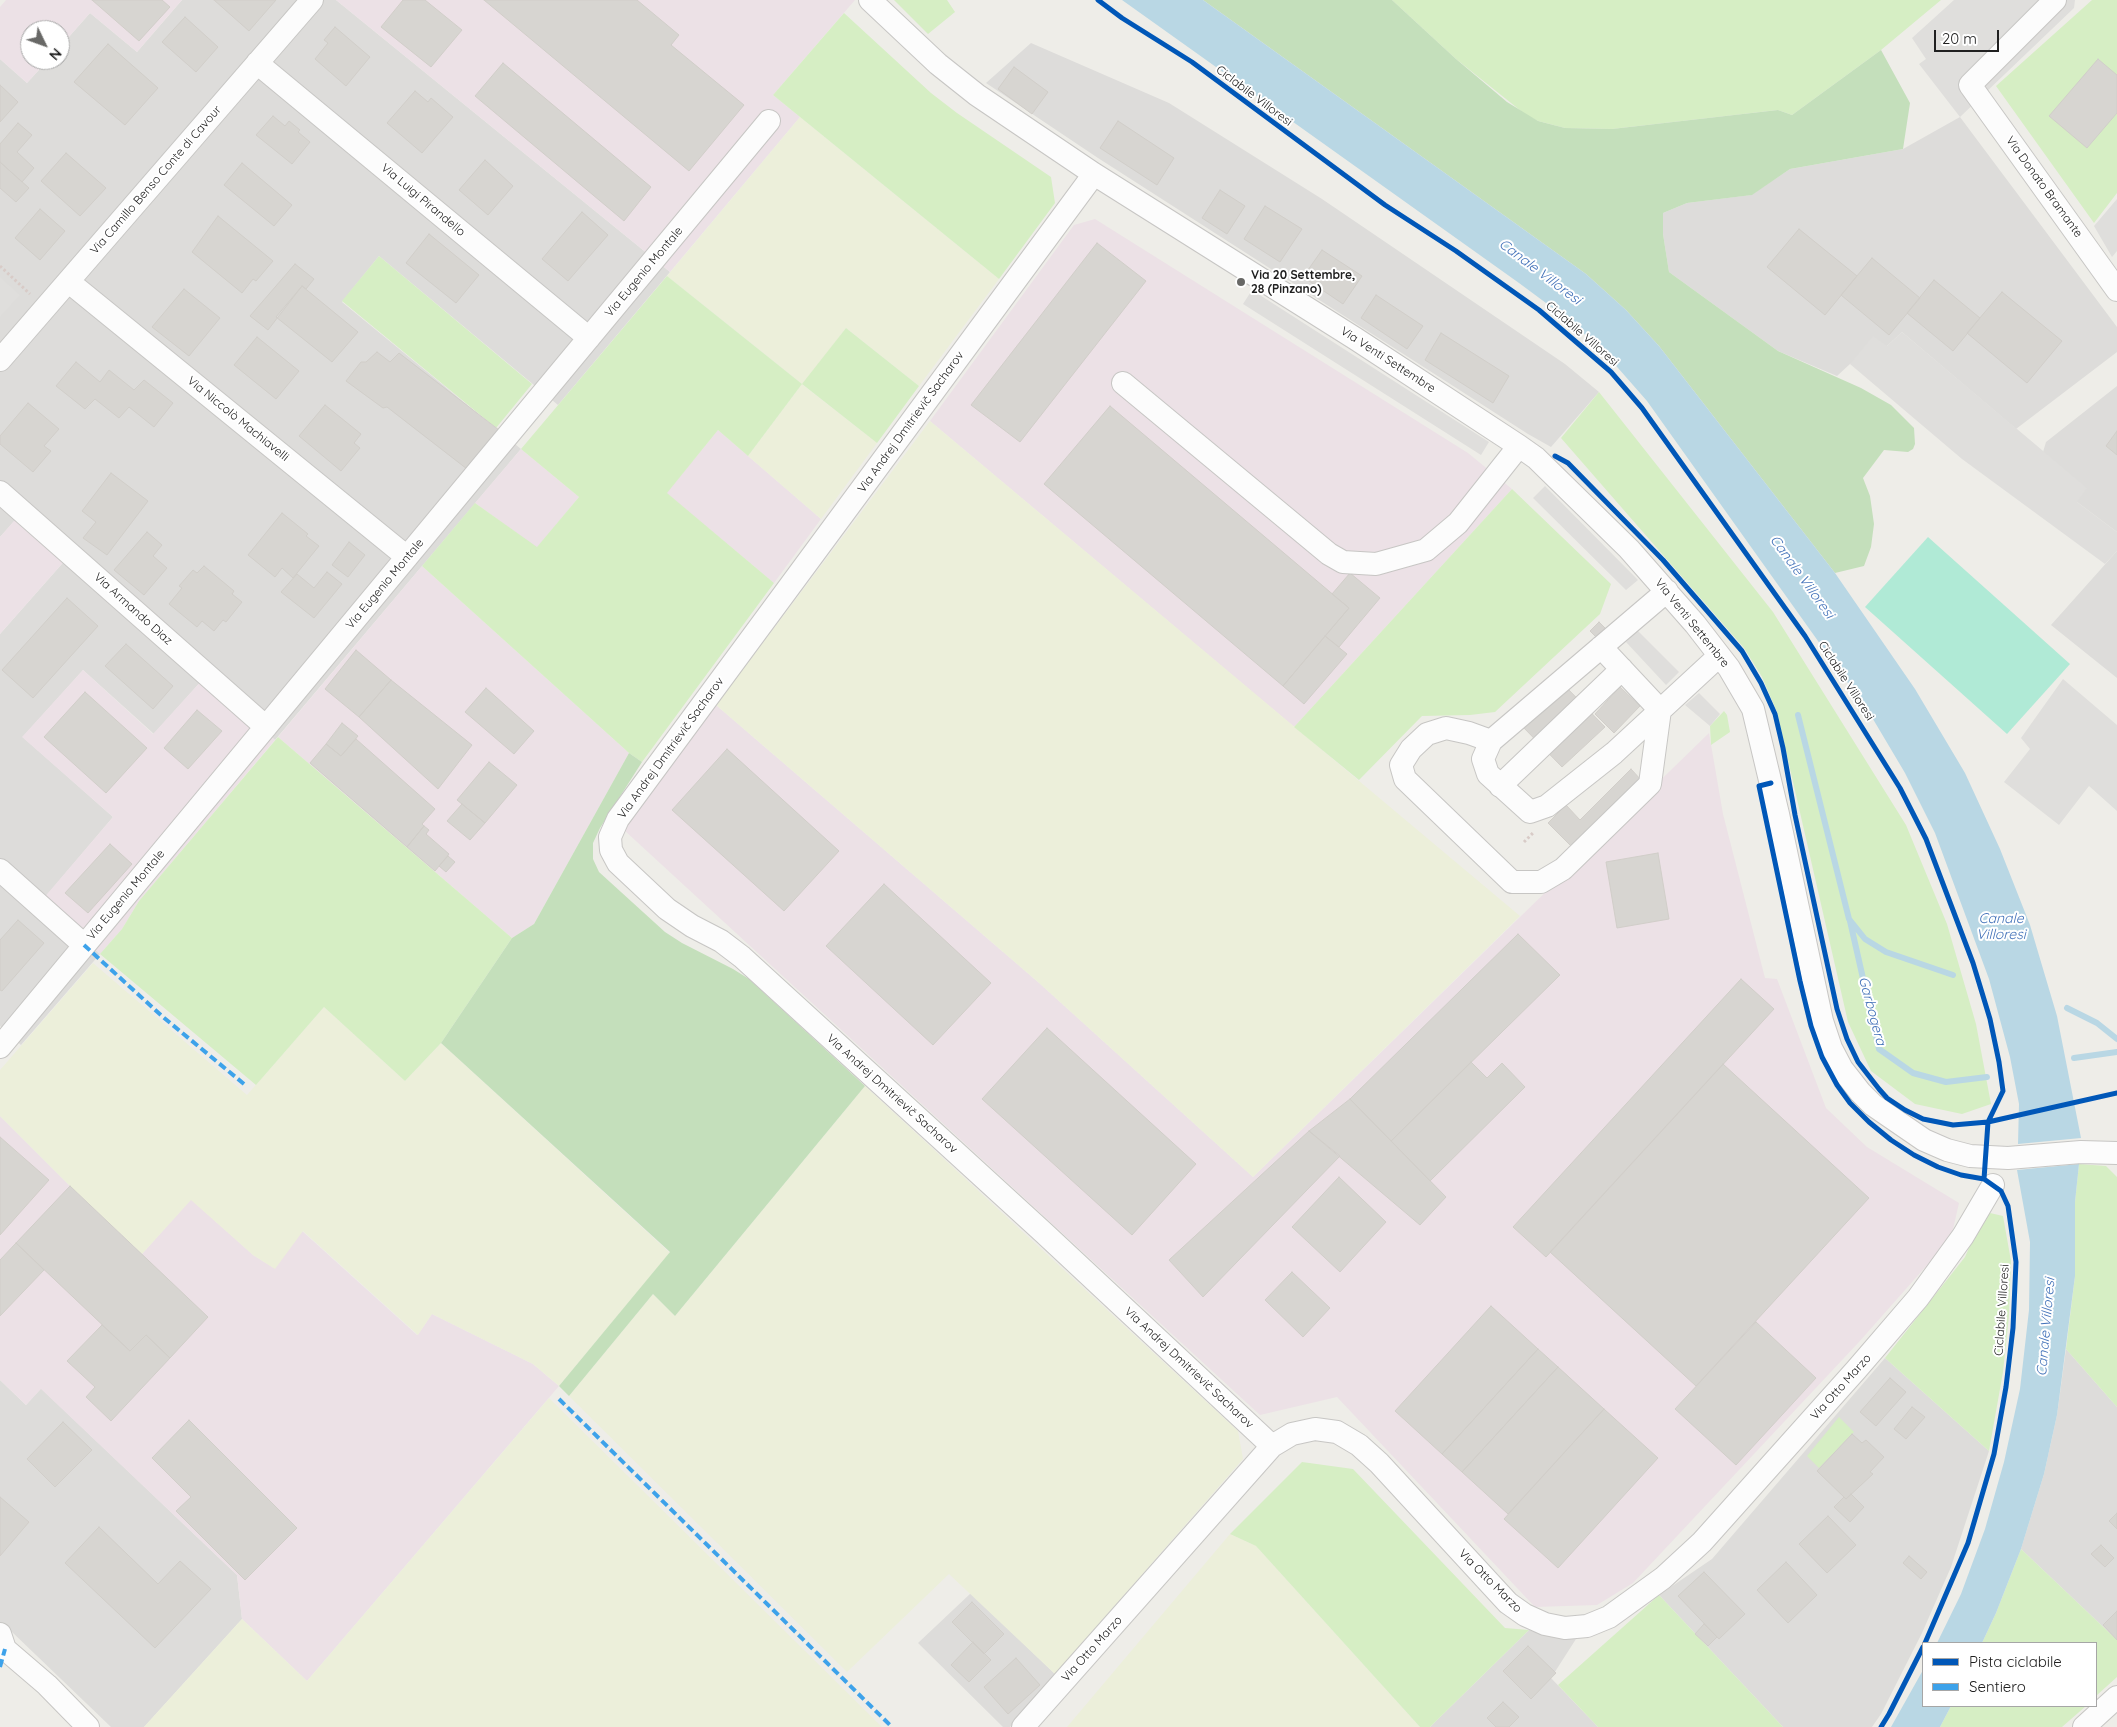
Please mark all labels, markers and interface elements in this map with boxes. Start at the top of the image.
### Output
north arrow [20,20,70,70]
scale bar [1937,20,2002,52]
text: 20 m [1942,29,1977,48]
text: N [45,45,66,64]
street label: Ciclabile Villoresi [1213,63,1295,129]
street label: Via Camillo Benso Conte di Cavour [87,103,225,257]
street label: Via Donato Bramante [2003,134,2085,240]
street label: Via Luigi Pirandello [378,161,468,239]
street label: Via Eugenio Montale [602,224,686,320]
water label: Canale Villoresi [1496,236,1584,308]
place label: Via 20 Settembre, 28 (Pinzano) [1251,268,1355,296]
marker: Via 20 Settembre, 28 (Pinzano) [1235,276,1247,288]
street label: Ciclabile Villoresi [1543,298,1621,370]
street label: Via Venti Settembre [1338,324,1438,396]
street label: Via Andrej Dmitrievič Sacharov [855,348,967,496]
street label: Via Niccolò Machiavelli [184,374,292,464]
water label: Canale Villoresi [1766,532,1838,622]
street label: Via Eugenio Montale [343,536,427,632]
street label: Via Armando Diaz [91,570,175,648]
street label: Via Venti Settembre [1652,576,1732,670]
street label: Ciclabile Villoresi [1815,639,1877,723]
street label: Via Andrej Dmitrievič Sacharov [615,674,727,822]
street label: Via Eugenio Montale [84,847,168,943]
water label: Canale Villoresi [1976,911,2026,944]
water label: Garbogera [1855,975,1889,1047]
street label: Via Andrej Dmitrievič Sacharov [823,1031,961,1157]
street label: Ciclabile Villoresi [1992,1264,2012,1356]
water label: Canale Villoresi [2033,1277,2059,1377]
street label: Via Andrej Dmitrievič Sacharov [1121,1304,1257,1432]
street label: Via Otto Marzo [1808,1351,1874,1423]
street label: Via Otto Marzo [1455,1546,1525,1616]
street label: Via Otto Marzo [1059,1613,1125,1685]
legend [1922,1642,2097,1707]
text: Pista ciclabile [1969,1652,2062,1671]
text: Sentiero [1969,1677,2026,1696]

